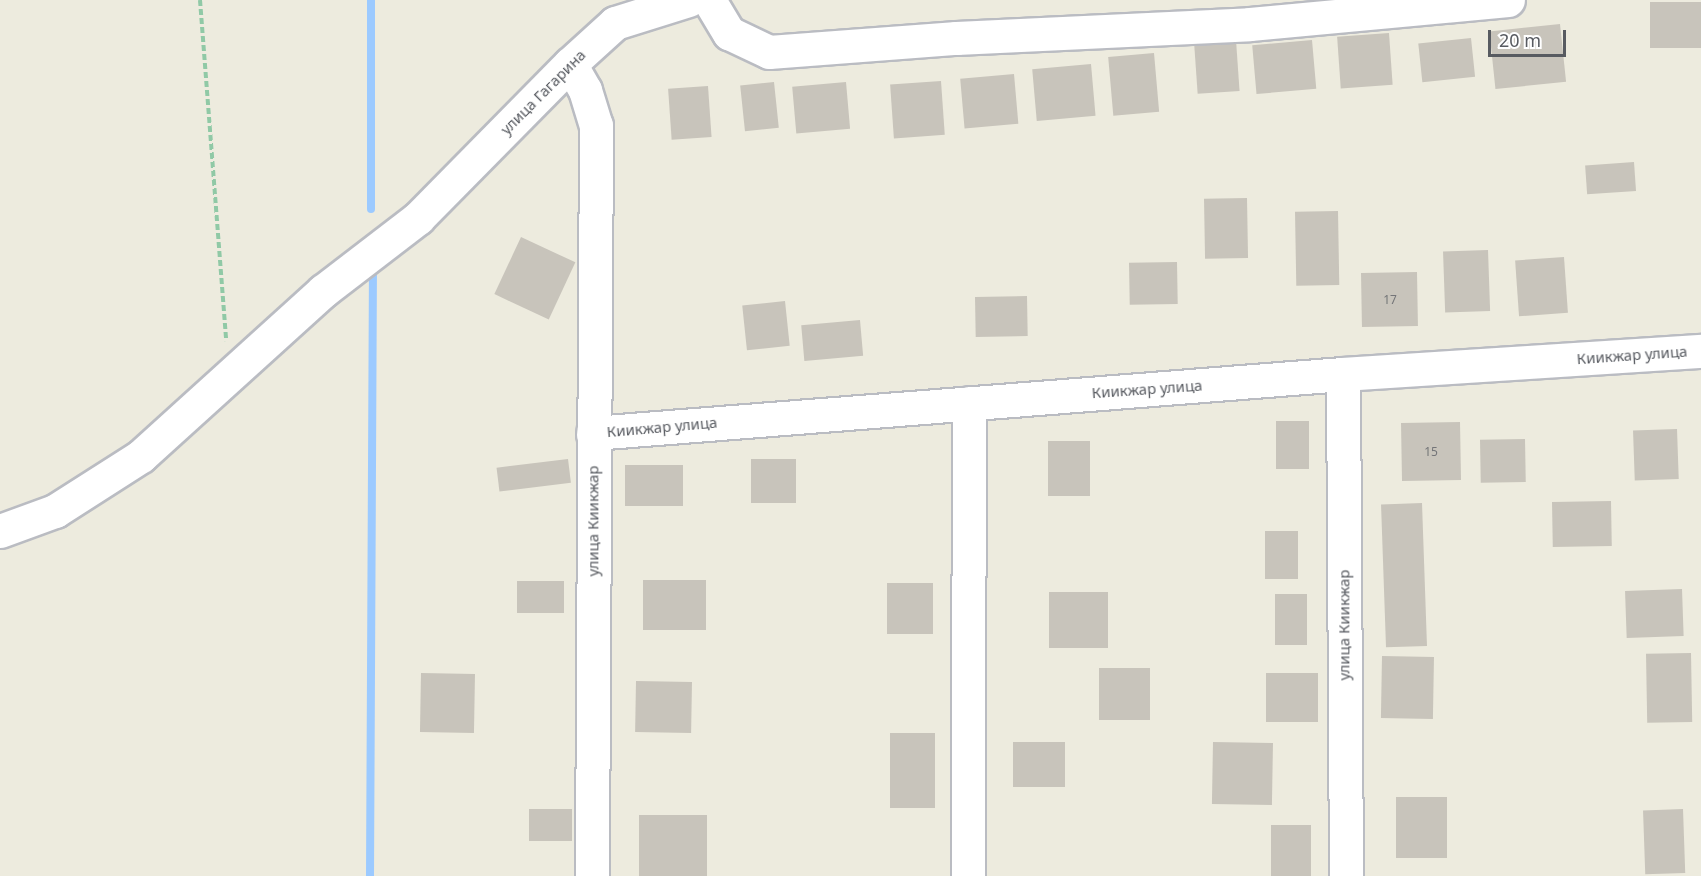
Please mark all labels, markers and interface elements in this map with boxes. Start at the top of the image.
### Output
scale bar [1491,18,1569,56]
text: 20 m [1499,28,1541,52]
street label: улица Гагарина [497,46,589,138]
house number: 17 [1383,293,1397,307]
street label: Киикжар улица [1576,342,1688,368]
street label: Киикжар улица [1091,376,1203,402]
street label: Киикжар улица [606,413,718,441]
house number: 15 [1424,445,1438,459]
street label: улица Киикжар [584,466,602,576]
street label: улица Киикжар [1335,570,1353,680]

